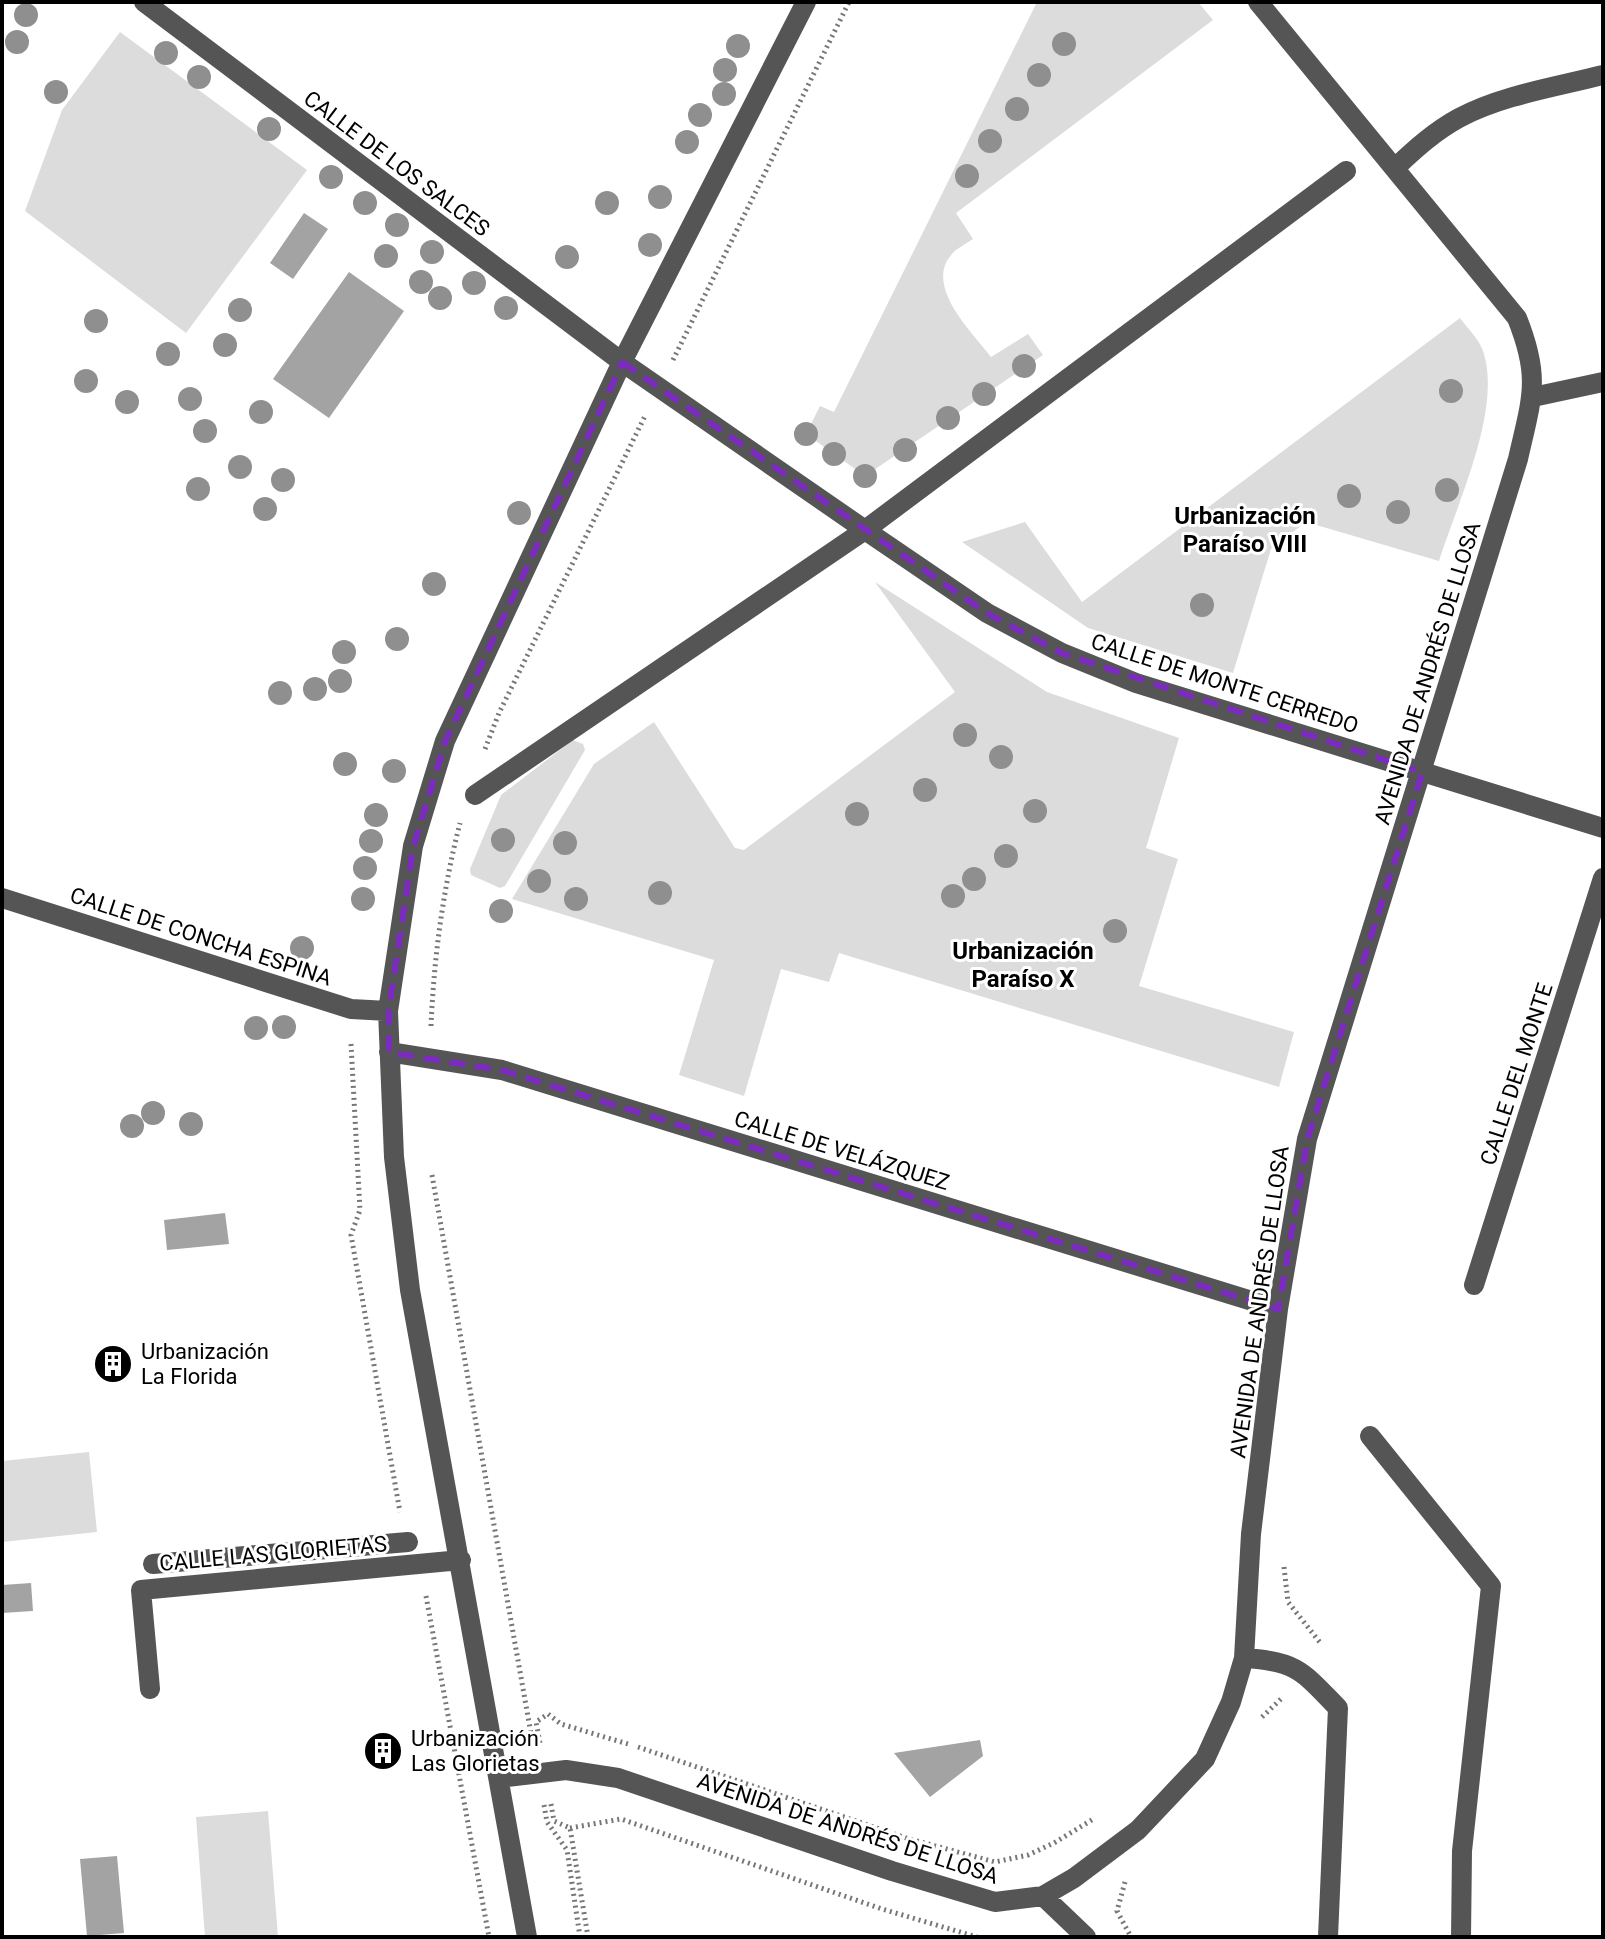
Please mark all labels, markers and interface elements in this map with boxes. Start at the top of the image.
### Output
street label: CALLE DE LOS SALCES [299,85,494,241]
district label: Urbanización Paraíso VIII [1174,502,1316,558]
street label: AVENIDA DE ANDRÉS DE LLOSA [1369,518,1486,827]
street label: CALLE DE MONTE CERREDO [1088,628,1362,739]
street label: CALLE DE CONCHA ESPINA [67,882,335,991]
district label: Urbanización Paraíso X [952,937,1094,993]
street label: CALLE DEL MONTE [1475,980,1558,1168]
street label: CALLE DE VELÁZQUEZ [731,1106,952,1195]
street label: AVENIDA DE ANDRÉS DE LLOSA [1225,1144,1294,1460]
place label: Urbanización La Florida [141,1339,269,1389]
building icon: Urbanización La Florida [92,1343,134,1385]
street label: CALLE LAS GLORIETAS [158,1531,388,1576]
place label: Urbanización Las Glorietas [411,1726,540,1776]
building icon: Urbanización Las Glorietas [362,1730,404,1772]
street label: AVENIDA DE ANDRÉS DE LLOSA [694,1768,1002,1889]

